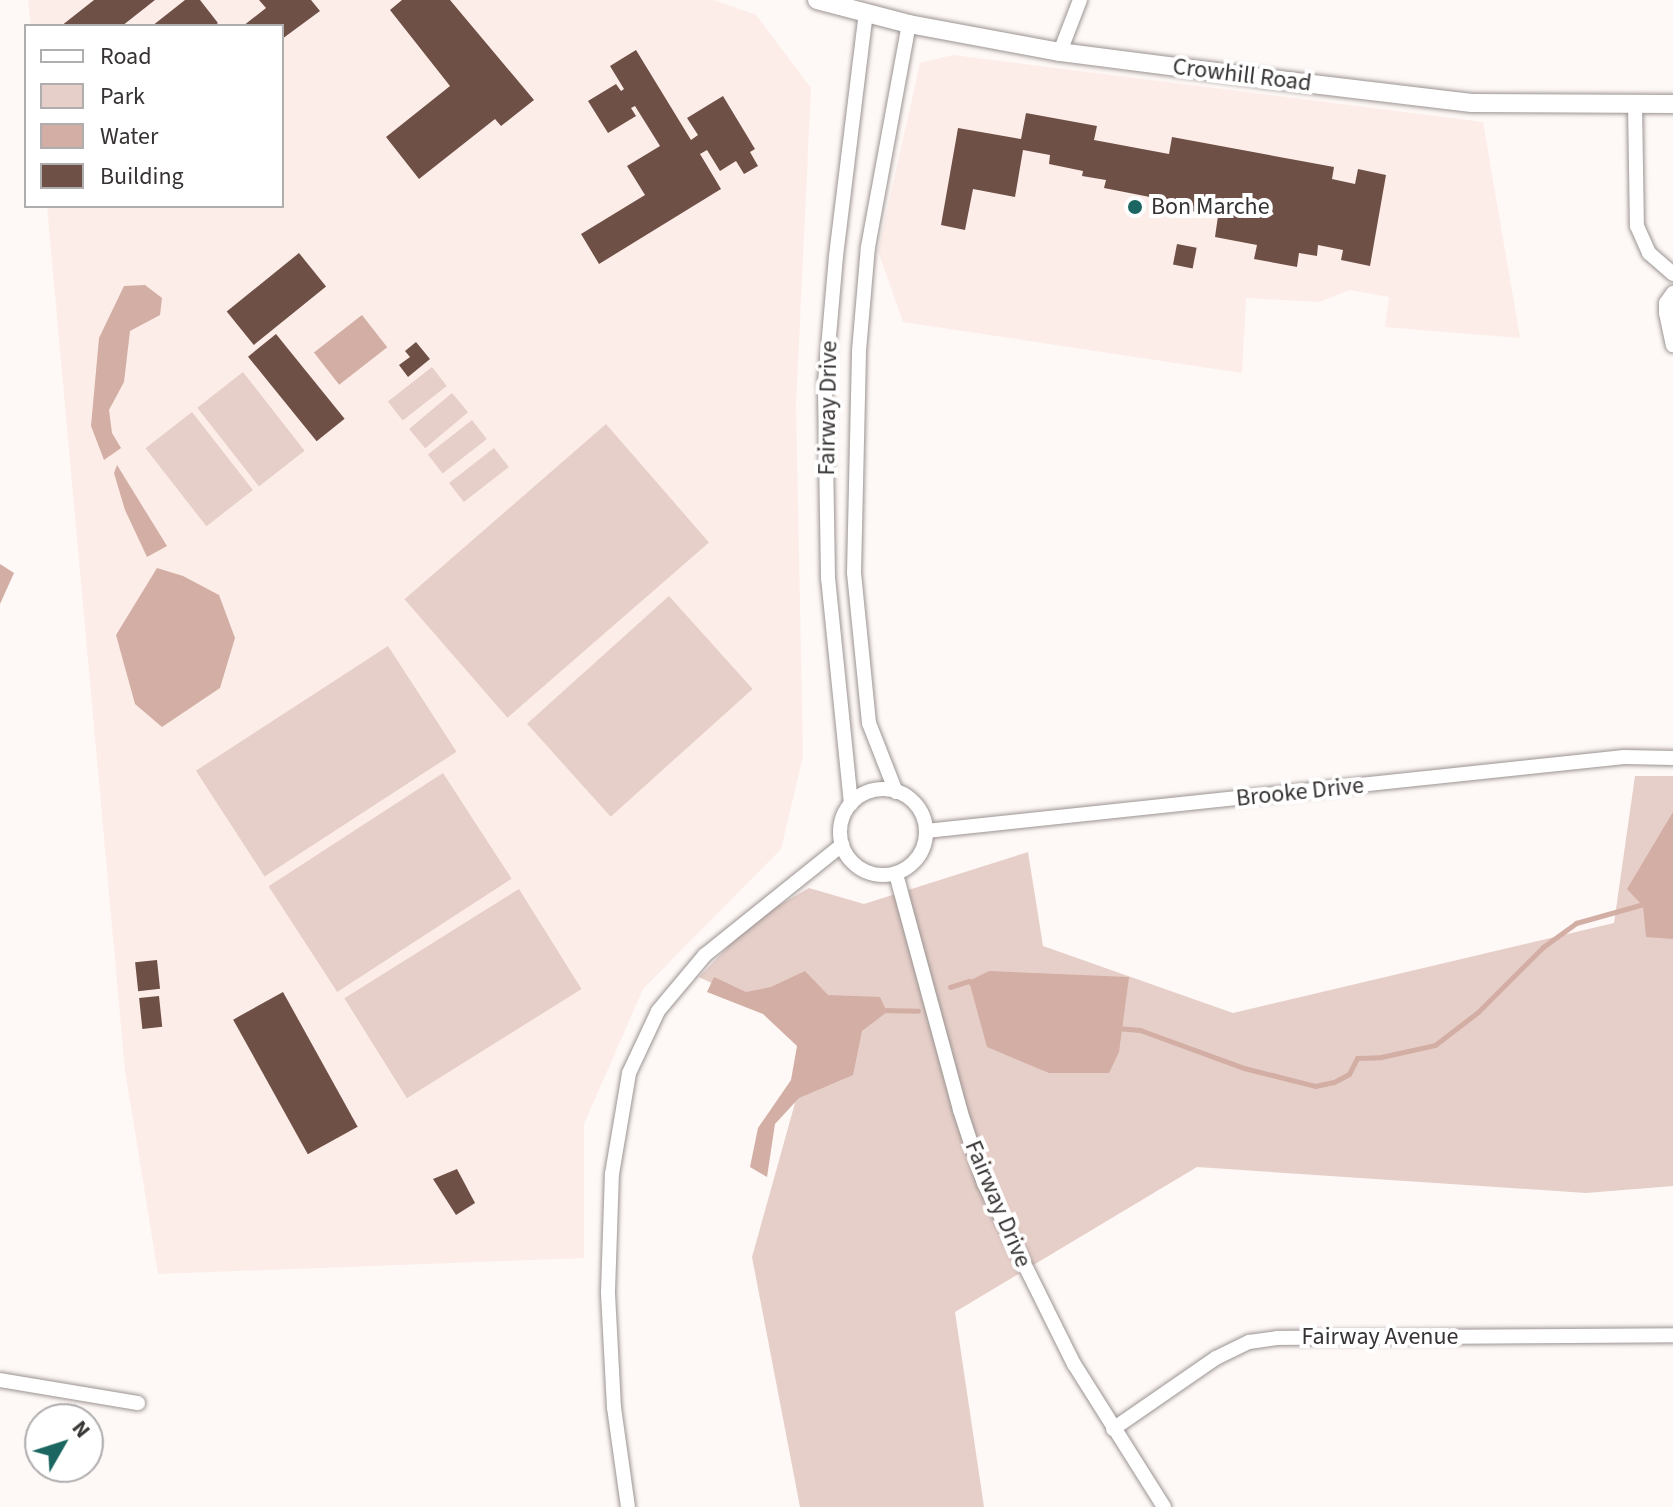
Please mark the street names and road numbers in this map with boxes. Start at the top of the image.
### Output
street label: Crowhill Road [1171,52,1313,98]
street label: Fairway Drive [812,340,844,476]
street label: Brooke Drive [1235,771,1365,813]
street label: Fairway Drive [958,1136,1038,1272]
street label: Fairway Avenue [1302,1323,1458,1351]

